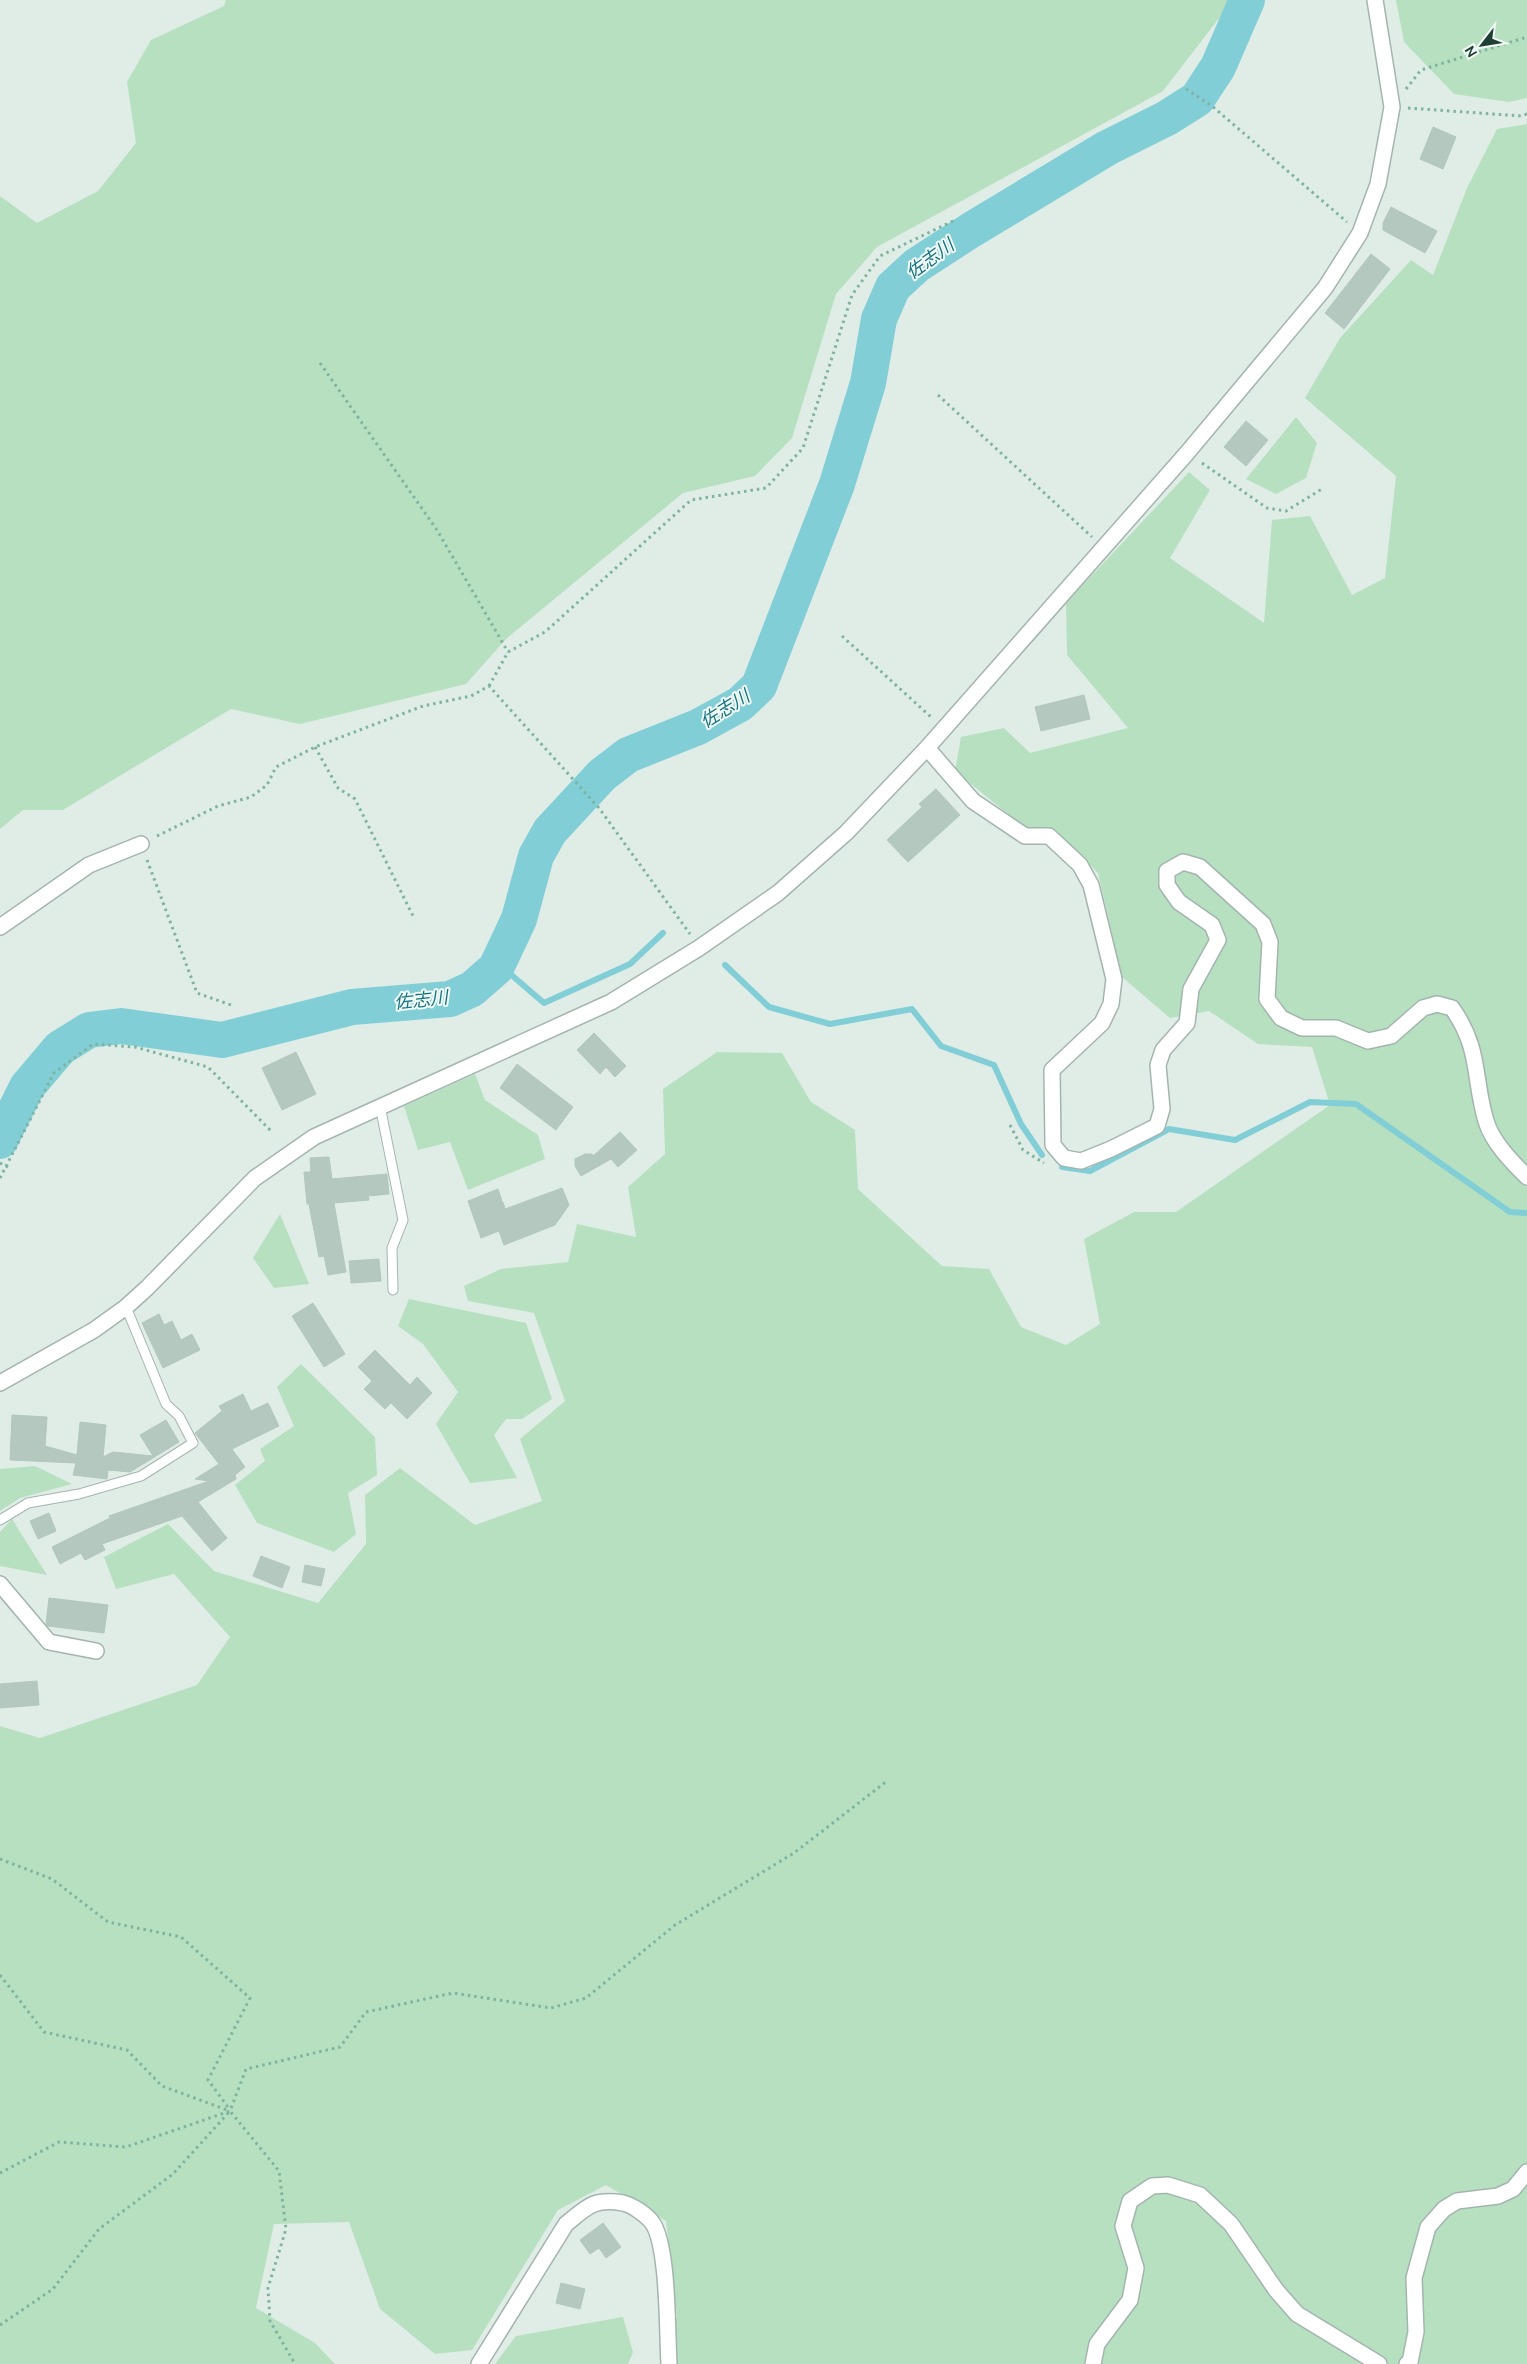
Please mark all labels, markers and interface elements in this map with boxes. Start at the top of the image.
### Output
north arrow [1457,20,1507,70]
text: N [1461,43,1480,60]
water label: 佐志川 [902,233,959,282]
water label: 佐志川 [696,684,754,731]
water label: 佐志川 [393,986,451,1012]

